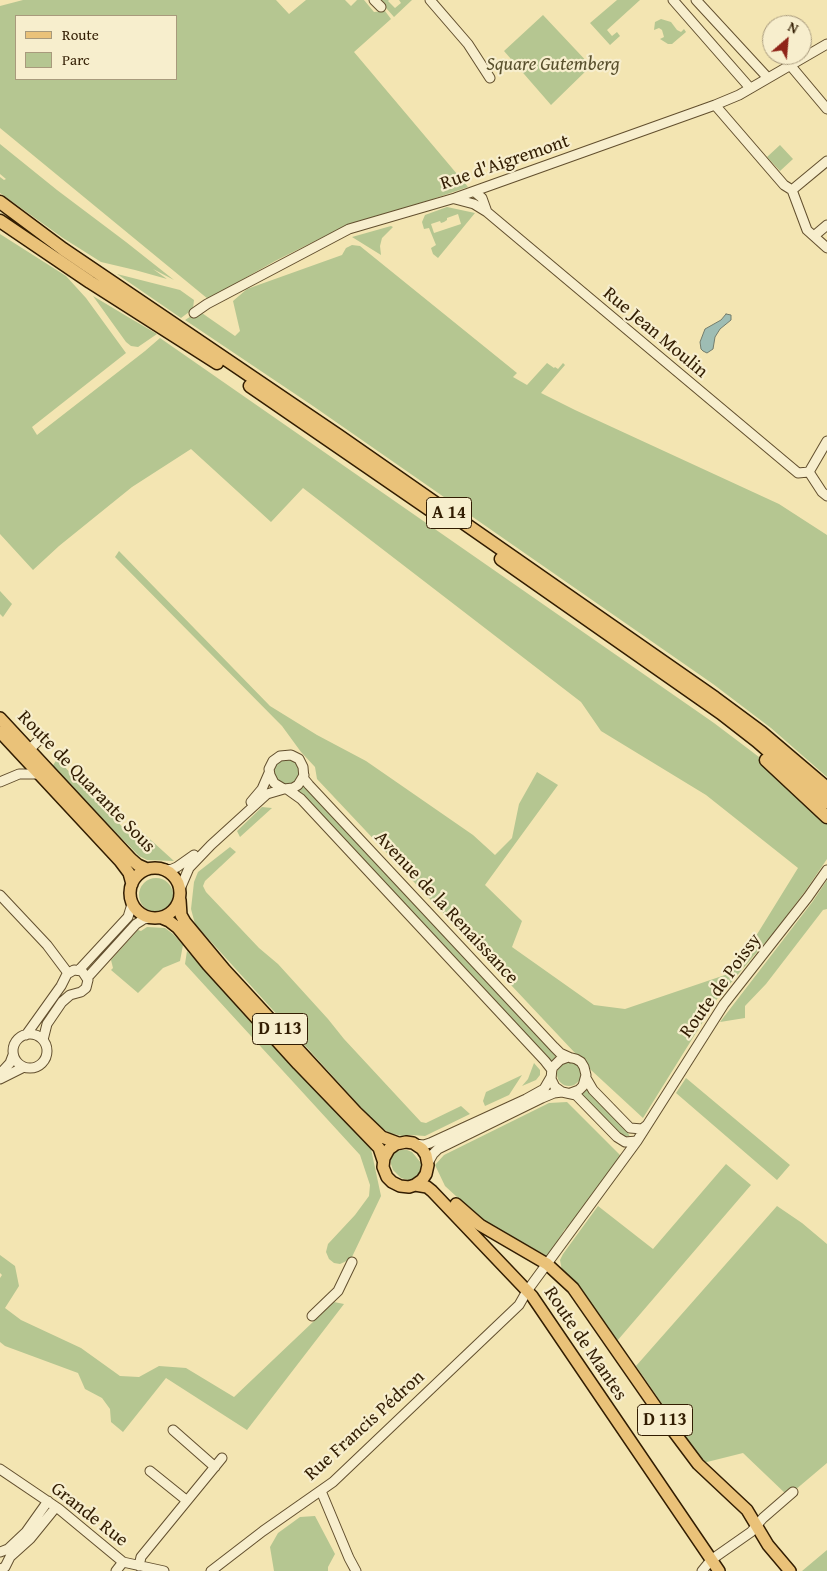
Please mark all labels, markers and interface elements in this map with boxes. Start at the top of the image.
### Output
legend [15,15,178,80]
north arrow [762,15,812,65]
text: N [785,16,802,39]
text: Route [62,24,99,45]
text: Parc [62,49,90,70]
park label: Square Gutemberg [486,54,620,76]
street label: Rue d'Aigremont [438,130,572,196]
street label: Rue Jean Moulin [598,283,712,383]
road number: A 14 [426,498,472,528]
street label: Route de Quarante Sous [12,706,160,858]
street label: Avenue de la Renaissance [369,827,523,989]
street label: Route de Poissy [675,929,767,1043]
road number: D 113 [252,1014,308,1044]
street label: Route de Mantes [539,1283,631,1405]
street label: Rue Francis Pédron [300,1366,430,1486]
road number: D 113 [638,1404,692,1436]
street label: Grande Rue [46,1478,132,1552]

